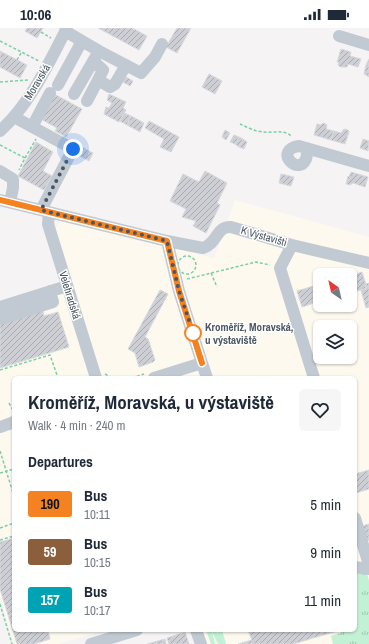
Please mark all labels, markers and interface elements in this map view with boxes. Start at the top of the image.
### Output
text: 10:06 [20,4,51,25]
street label: Moravská [21,62,53,102]
your location [63,139,83,159]
street label: K Výstavišti [239,223,289,249]
north arrow [313,268,357,312]
map controls [313,268,357,364]
street label: Velehradská [56,269,84,321]
place label: Kroměříž, Moravská, u výstaviště [205,320,294,347]
button: layers [313,320,357,364]
marker: Kroměříž, Moravská, u výstaviště [184,324,202,342]
text: Kroměříž, Moravská, u výstaviště [28,389,274,415]
button: heart [299,389,341,431]
text: Walk · 4 min · 240 m [28,417,125,434]
text: Departures [28,451,93,472]
text: Bus [84,485,107,506]
text: 5 min [310,494,341,515]
text: 190 [40,495,60,513]
text: 10:11 [84,506,110,523]
text: Bus [84,533,107,554]
text: 9 min [310,542,341,563]
text: 59 [44,543,56,561]
text: 10:15 [84,554,111,571]
text: Bus [84,581,107,602]
text: 11 min [304,590,341,611]
text: 157 [40,591,60,609]
text: 10:17 [84,602,111,619]

